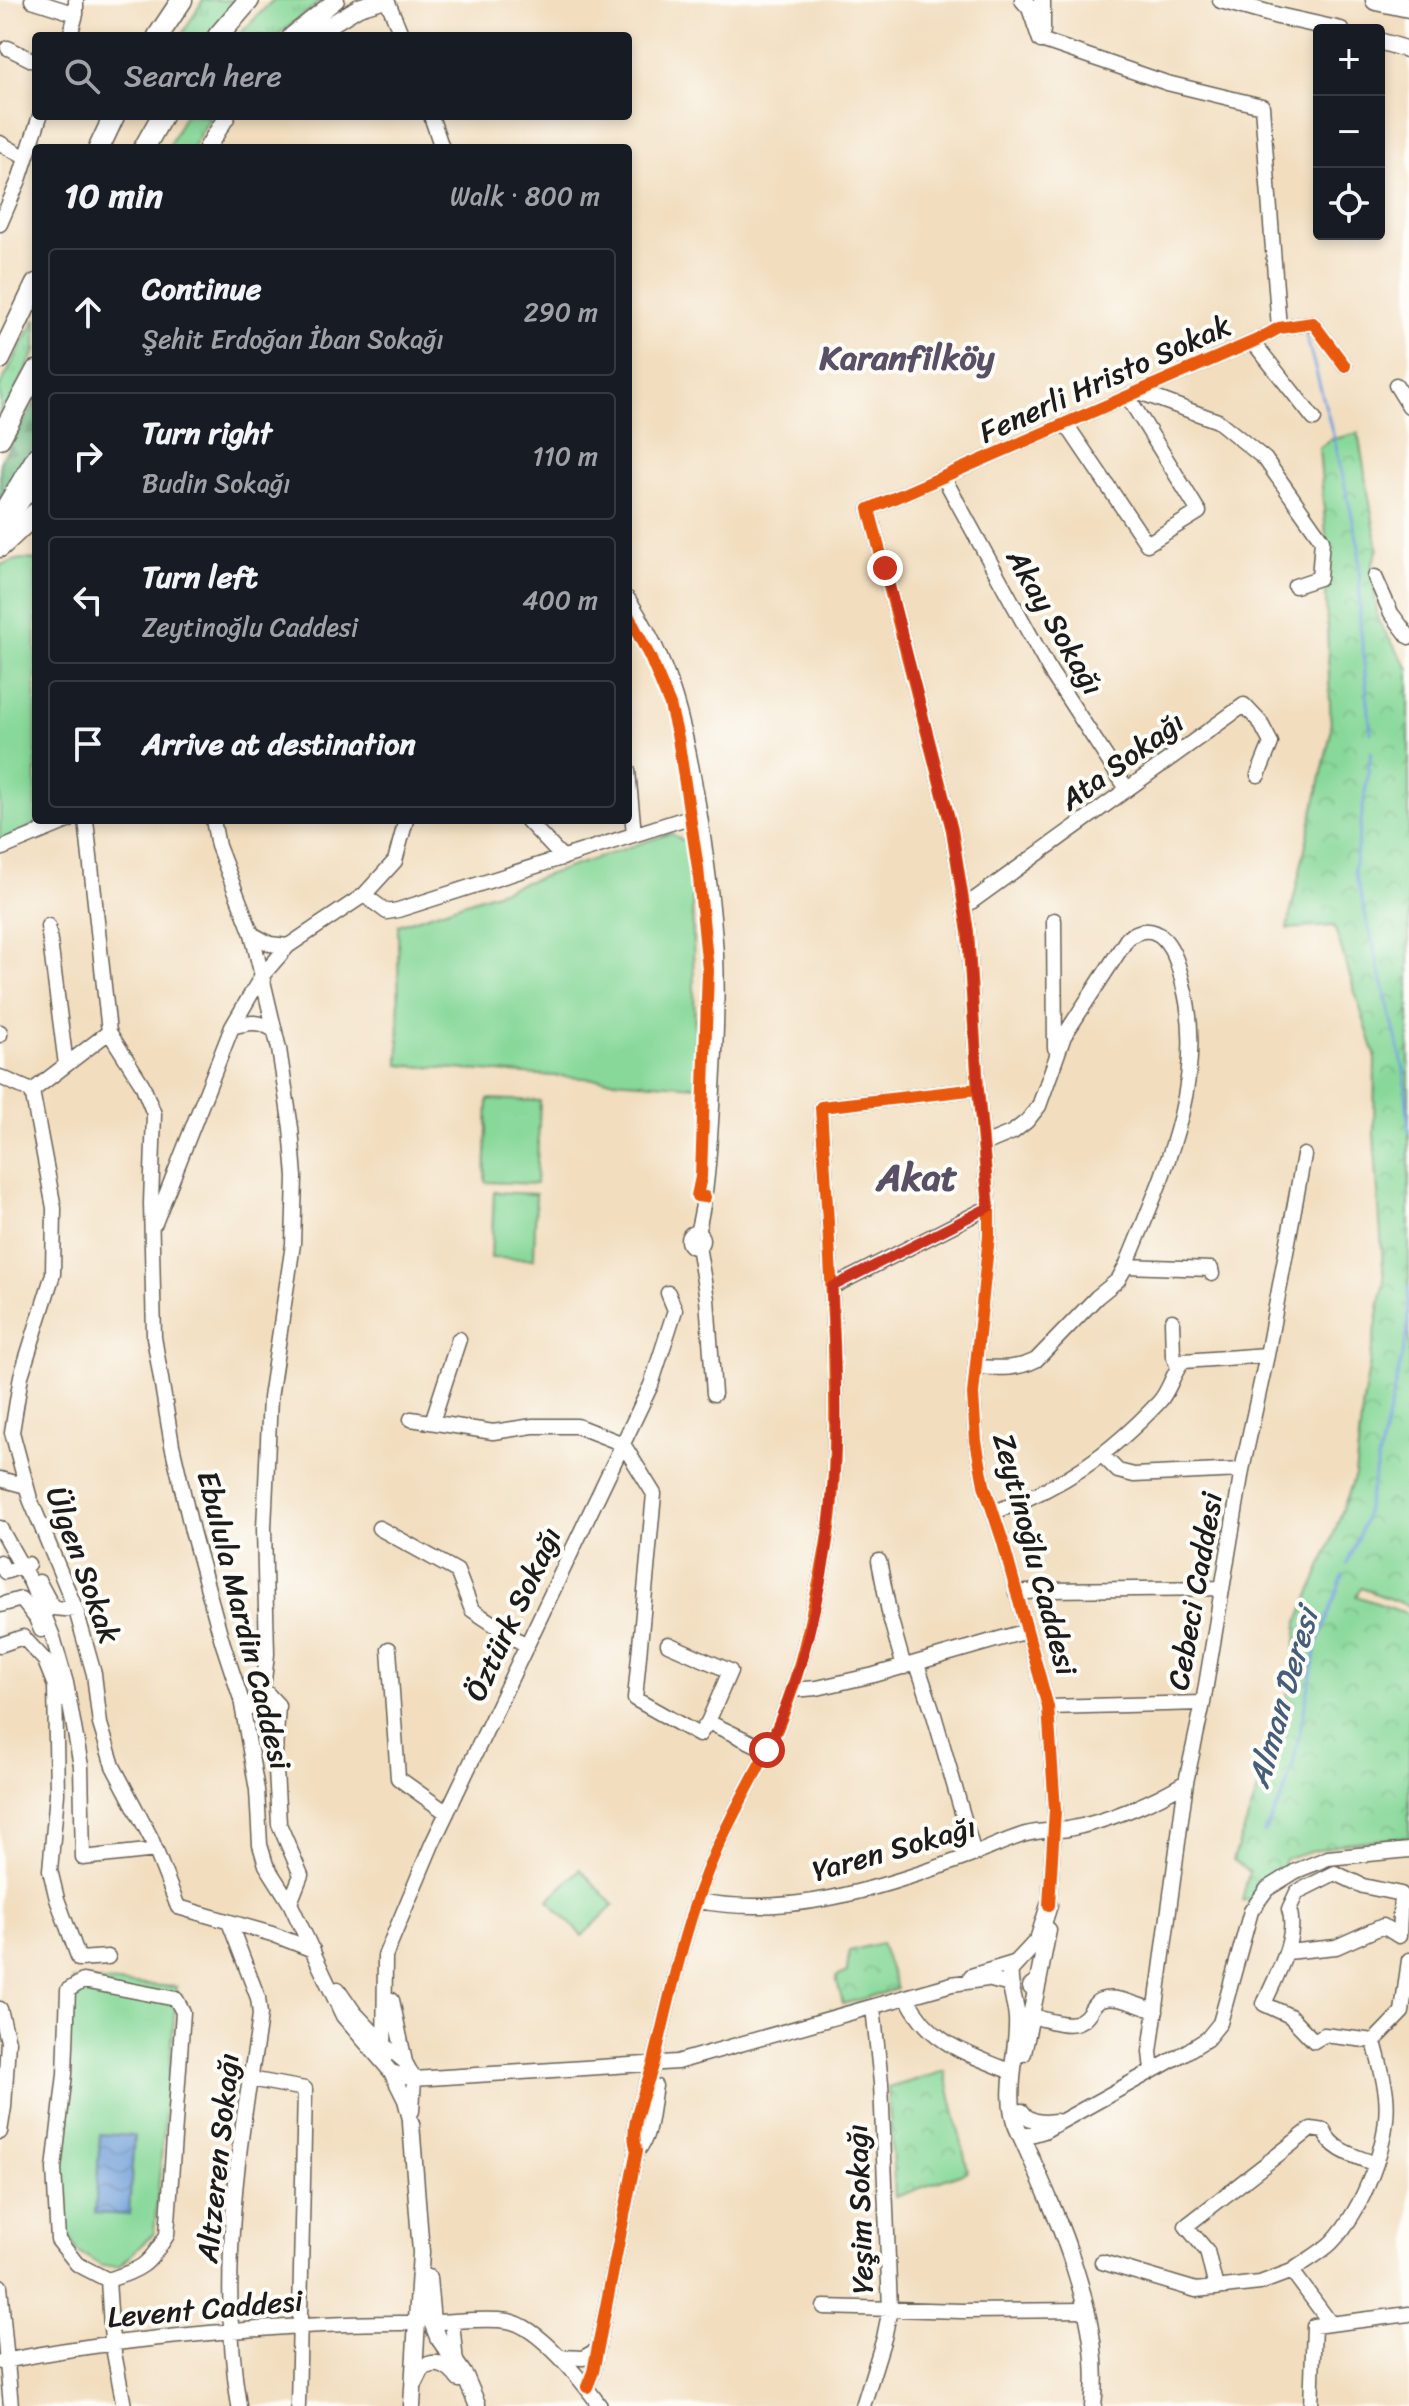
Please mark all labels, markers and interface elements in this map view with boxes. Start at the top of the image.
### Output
map controls [1313,24,1385,240]
button: + [1313,24,1385,96]
search box [32,32,632,120]
text: Search here [124,49,282,103]
icon: search [60,54,104,98]
button: − [1313,96,1385,168]
text: 10 min [64,166,163,226]
button: locate [1313,168,1385,240]
text: Walk · 800 m [450,173,600,219]
text: Continue [142,262,261,316]
text: 290 m [524,289,598,335]
icon: ahead [66,290,110,334]
street label: Fenerli Hristo Sokak [970,299,1240,459]
text: Şehit Erdoğan İban Sokağı [142,316,444,362]
district label: Karanfilköy [819,328,996,388]
text: Turn right [142,406,272,460]
text: 110 m [533,433,598,479]
icon: right [66,434,110,478]
text: Budin Sokağı [142,460,290,506]
street label: Akay Sokağı [990,537,1119,706]
text: Turn left [142,550,258,604]
route end [867,550,903,586]
text: 400 m [522,577,598,623]
icon: left [66,578,110,622]
text: Zeytinoğlu Caddesi [142,604,358,650]
street label: Ata Sokağı [1047,697,1196,826]
text: Arrive at destination [142,717,416,771]
icon: arrive [66,722,110,766]
district label: Akat [875,1144,958,1211]
street label: Zeytinoğlu Caddesi [977,1427,1094,1683]
street label: Ebulula Mardin Caddesi [181,1465,308,1777]
street label: Ülgen Sokak [30,1479,136,1651]
street label: Cebeci Caddesi [1151,1487,1239,1694]
street label: Öztürk Sokağı [449,1518,577,1710]
water label: Alman Deresi [1230,1596,1337,1795]
route start [749,1732,785,1768]
street label: Yaren Sokağı [806,1800,982,1898]
street label: Altzeren Sokağı [180,2050,256,2267]
street label: Yeşim Sokağı [830,2123,890,2295]
street label: Levent Caddesi [105,2273,307,2344]

